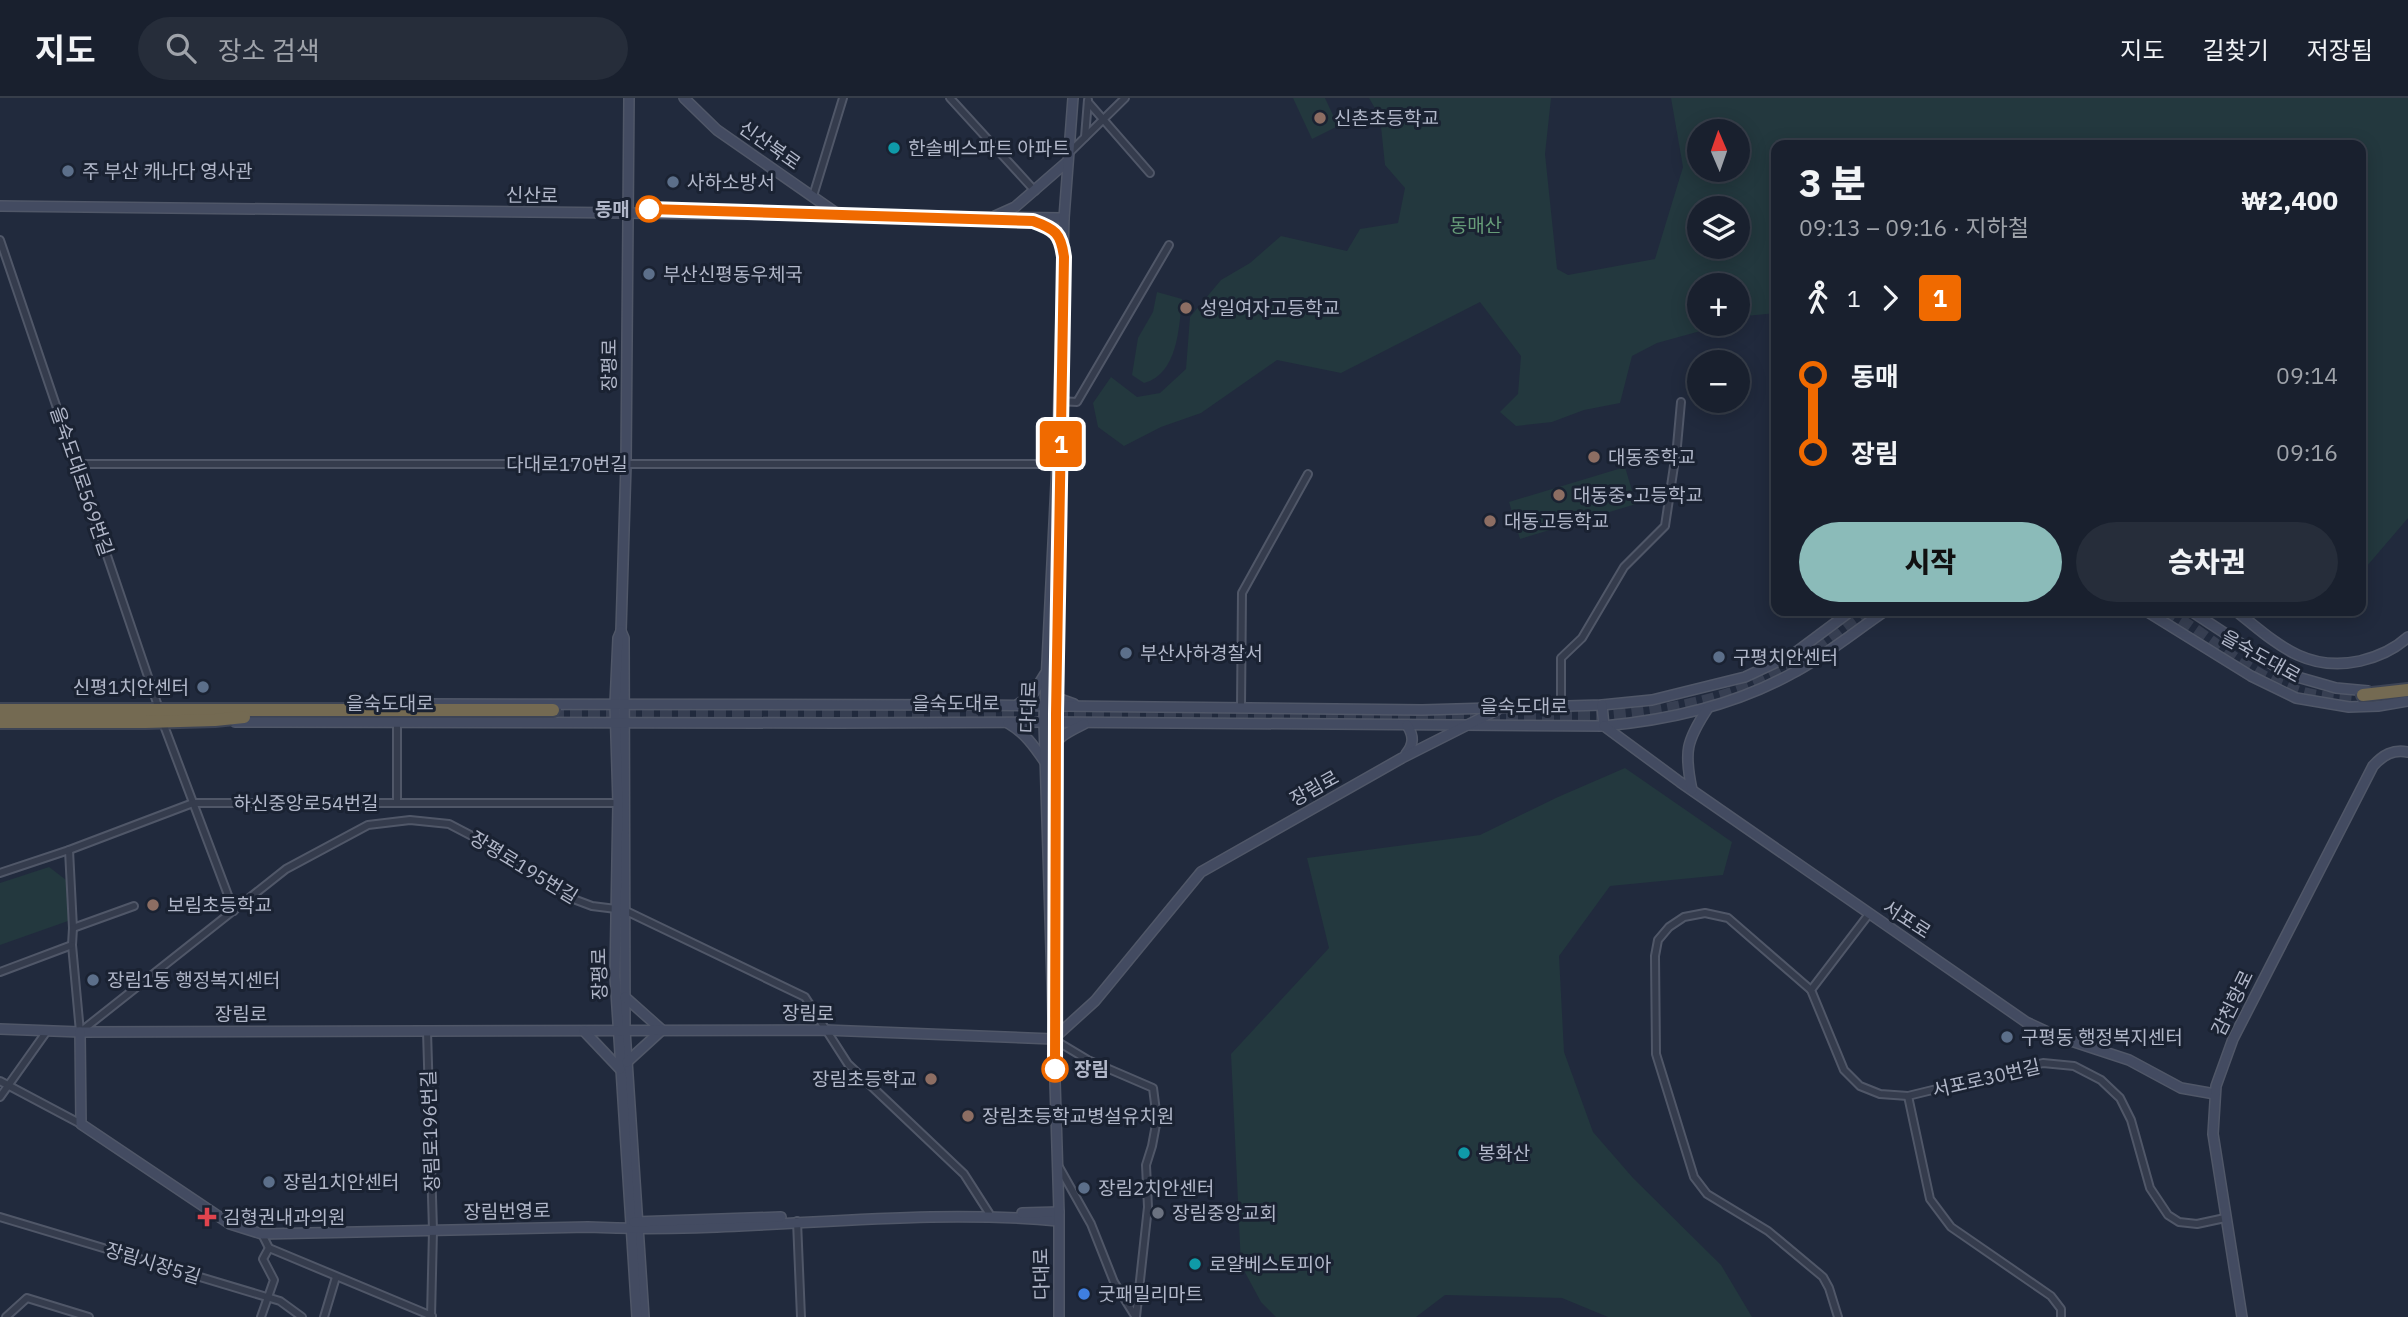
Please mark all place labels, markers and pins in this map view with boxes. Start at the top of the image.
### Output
place label: 신촌초등학교 [1334,106,1439,130]
marker: 신촌초등학교 [1312,110,1328,126]
place label: 한솔베스파트 아파트 [908,136,1070,160]
marker: 한솔베스파트 아파트 [886,140,902,156]
place label: 주 부산 캐나다 영사관 [82,159,253,183]
marker: 주 부산 캐나다 영사관 [60,163,76,179]
place label: 사하소방서 [687,170,774,194]
marker: 사하소방서 [665,174,681,190]
marker: 동매 [636,196,662,222]
place label: 동매 [595,197,630,221]
place label: 부산신평동우체국 [663,262,803,286]
marker: 부산신평동우체국 [641,266,657,282]
place label: 성일여자고등학교 [1200,296,1340,320]
marker: 성일여자고등학교 [1178,300,1194,316]
place label: 대동중학교 [1608,445,1695,469]
marker: 대동중학교 [1586,449,1602,465]
place label: 대동중•고등학교 [1573,483,1703,507]
marker: 대동중•고등학교 [1551,487,1567,503]
place label: 대동고등학교 [1504,509,1609,533]
marker: 대동고등학교 [1482,513,1498,529]
place label: 부산사하경찰서 [1140,641,1262,665]
marker: 부산사하경찰서 [1118,645,1134,661]
place label: 구평치안센터 [1733,645,1838,669]
marker: 구평치안센터 [1711,649,1727,665]
place label: 신평1치안센터 [73,675,189,699]
marker: 신평1치안센터 [195,679,211,695]
place label: 보림초등학교 [167,893,272,917]
marker: 보림초등학교 [145,897,161,913]
place label: 장림1동 행정복지센터 [107,968,280,992]
marker: 장림1동 행정복지센터 [85,972,101,988]
place label: 구평동 행정복지센터 [2021,1025,2183,1049]
marker: 구평동 행정복지센터 [1999,1029,2015,1045]
marker: 장림 [1042,1056,1068,1082]
place label: 장림 [1074,1057,1109,1081]
place label: 장림초등학교 [812,1067,917,1091]
marker: 장림초등학교 [923,1071,939,1087]
place label: 장림초등학교병설유치원 [982,1104,1174,1128]
marker: 장림초등학교병설유치원 [960,1108,976,1124]
place label: 봉화산 [1478,1141,1530,1165]
marker: 봉화산 [1456,1145,1472,1161]
place label: 장림1치안센터 [283,1170,399,1194]
marker: 장림1치안센터 [261,1174,277,1190]
place label: 장림2치안센터 [1098,1176,1214,1200]
marker: 장림2치안센터 [1076,1180,1092,1196]
place label: 장림중앙교회 [1172,1201,1277,1225]
place label: 김형권내과의원 [223,1205,345,1229]
marker: 장림중앙교회 [1150,1205,1166,1221]
marker: 김형권내과의원 [197,1207,217,1227]
place label: 로얄베스토피아 [1209,1252,1331,1276]
marker: 로얄베스토피아 [1187,1256,1203,1272]
place label: 굿패밀리마트 [1098,1282,1203,1306]
marker: 굿패밀리마트 [1076,1286,1092,1302]

